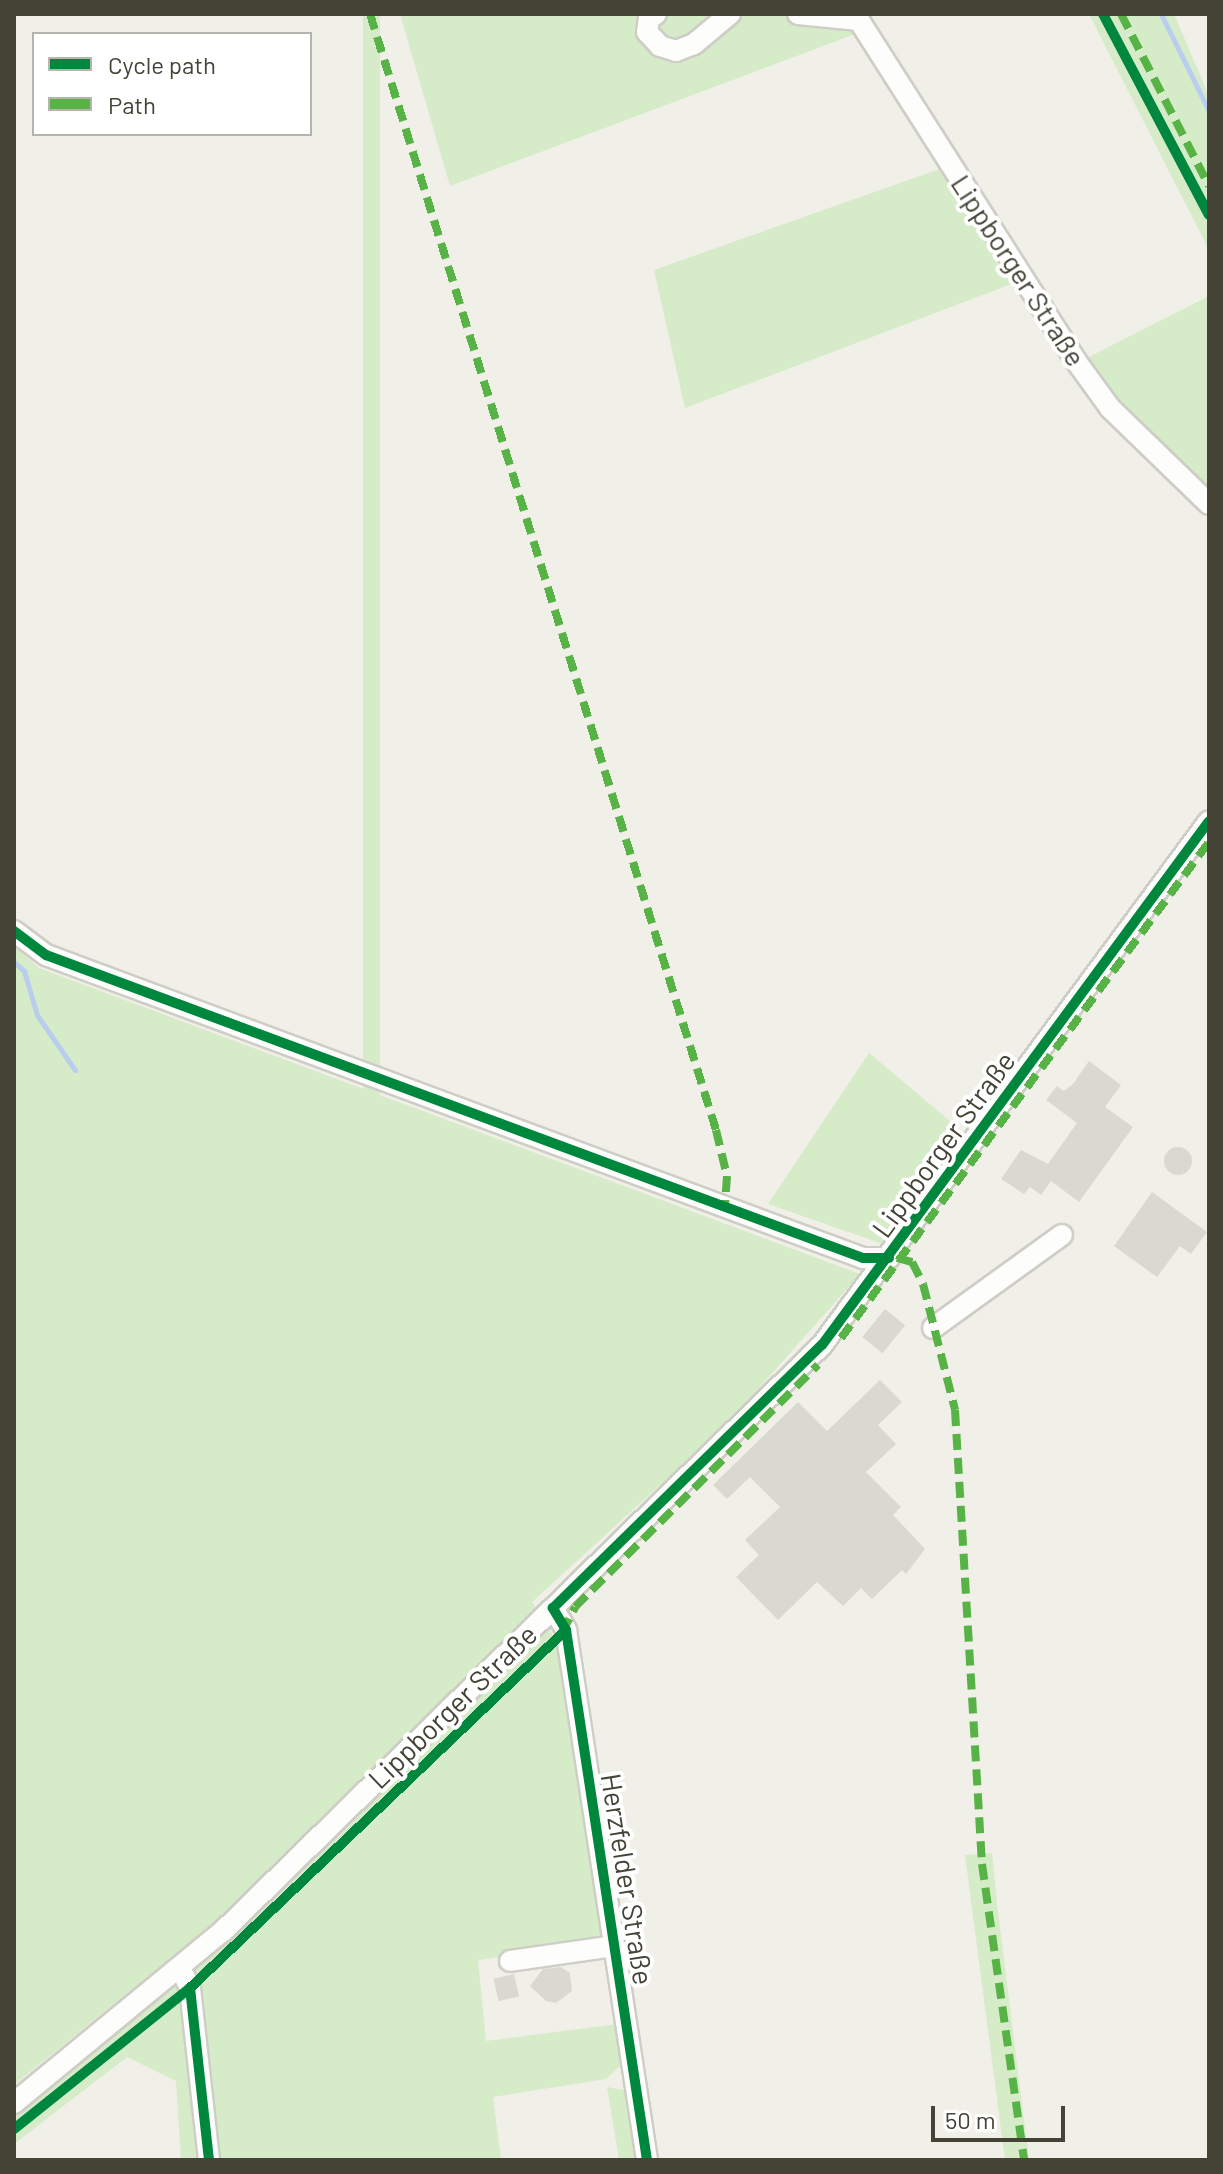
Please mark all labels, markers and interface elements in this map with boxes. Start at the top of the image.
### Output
legend [32,32,312,136]
text: Cycle path [108,50,216,79]
text: Path [108,90,156,119]
street label: Lippborger Straße [945,168,1093,372]
street label: Lippborger Straße [864,1045,1022,1243]
street label: Lippborger Straße [361,1617,543,1795]
street label: Herzfelder Straße [595,1771,661,1987]
scale bar [935,2090,1069,2140]
text: 50 m [945,2105,996,2134]

